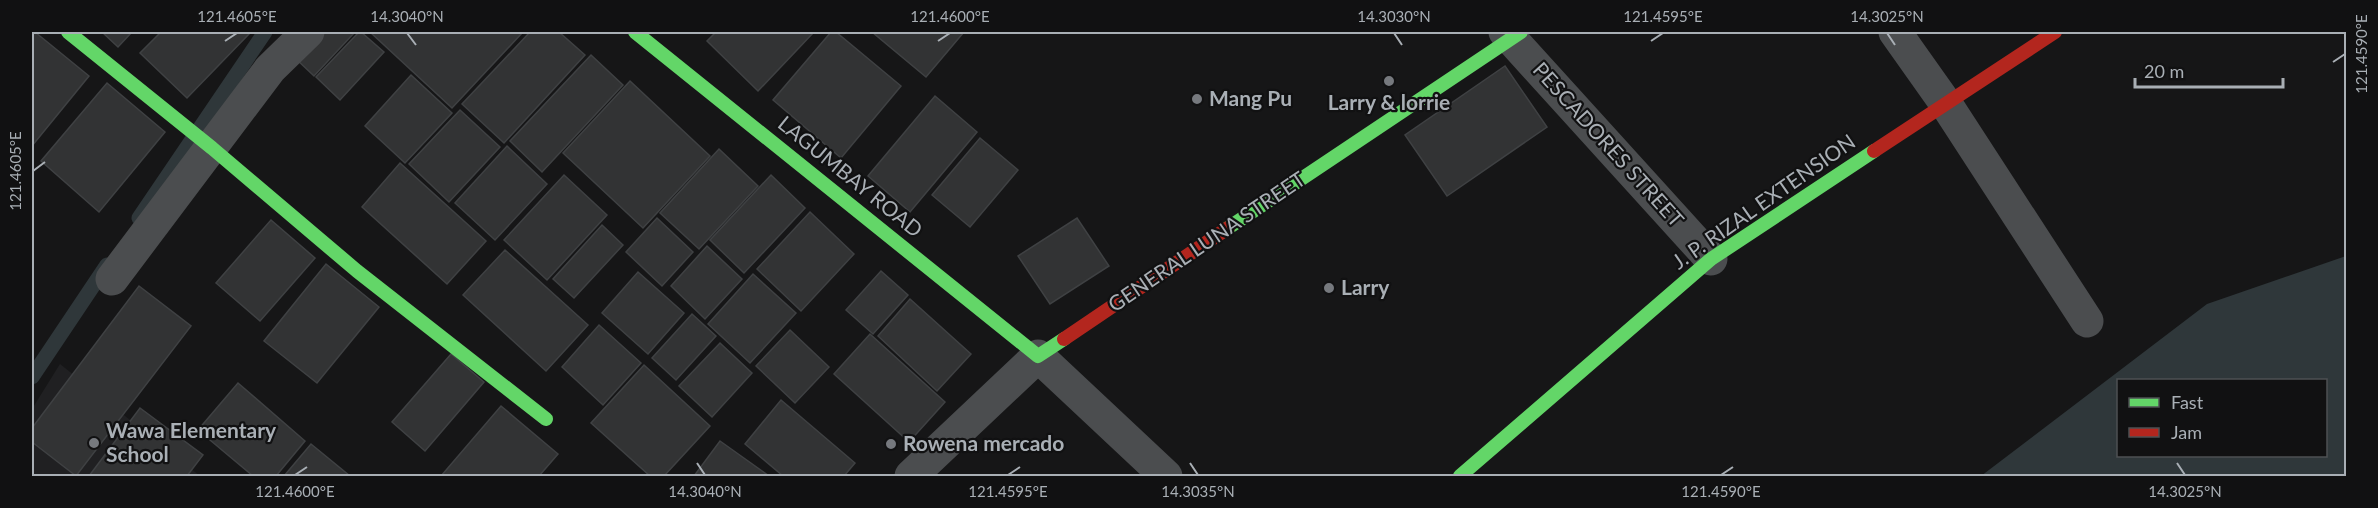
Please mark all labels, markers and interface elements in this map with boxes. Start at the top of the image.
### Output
text: 121.4605°E [197,7,277,25]
text: 14.3040°N [370,7,444,25]
text: 121.4600°E [910,7,990,25]
text: 14.3030°N [1357,7,1431,25]
text: 121.4595°E [1623,7,1703,25]
text: 14.3025°N [1850,7,1924,25]
text: 121.4590°E [2352,14,2370,94]
scale bar [2135,51,2284,89]
street label: PESCADORES STREET [1529,57,1690,232]
text: 20 m [2144,60,2184,82]
marker: Larry & lorrie [1382,74,1396,88]
place label: Mang Pu [1209,85,1292,110]
place label: Larry & lorrie [1328,89,1450,114]
marker: Mang Pu [1190,92,1204,106]
street label: LAGUMBAY ROAD [774,110,928,242]
street label: J. P. RIZAL EXTENSION [1667,128,1859,273]
text: 121.4605°E [6,131,24,211]
street label: GENERAL LUNA STREET [1103,165,1310,316]
place label: Larry [1341,274,1390,299]
marker: Larry [1322,281,1336,295]
legend [2117,379,2327,457]
text: Fast [2171,391,2204,413]
place label: Wawa Elementary School [106,417,277,466]
text: Jam [2171,421,2202,443]
place label: Rowena mercado [903,430,1064,455]
marker: Wawa Elementary School [87,436,101,450]
marker: Rowena mercado [884,437,898,451]
text: 121.4600°E [255,482,335,500]
text: 14.3040°N [668,482,742,500]
text: 121.4595°E [968,482,1048,500]
text: 14.3035°N [1161,482,1235,500]
text: 121.4590°E [1681,482,1761,500]
text: 14.3025°N [2148,482,2222,500]

